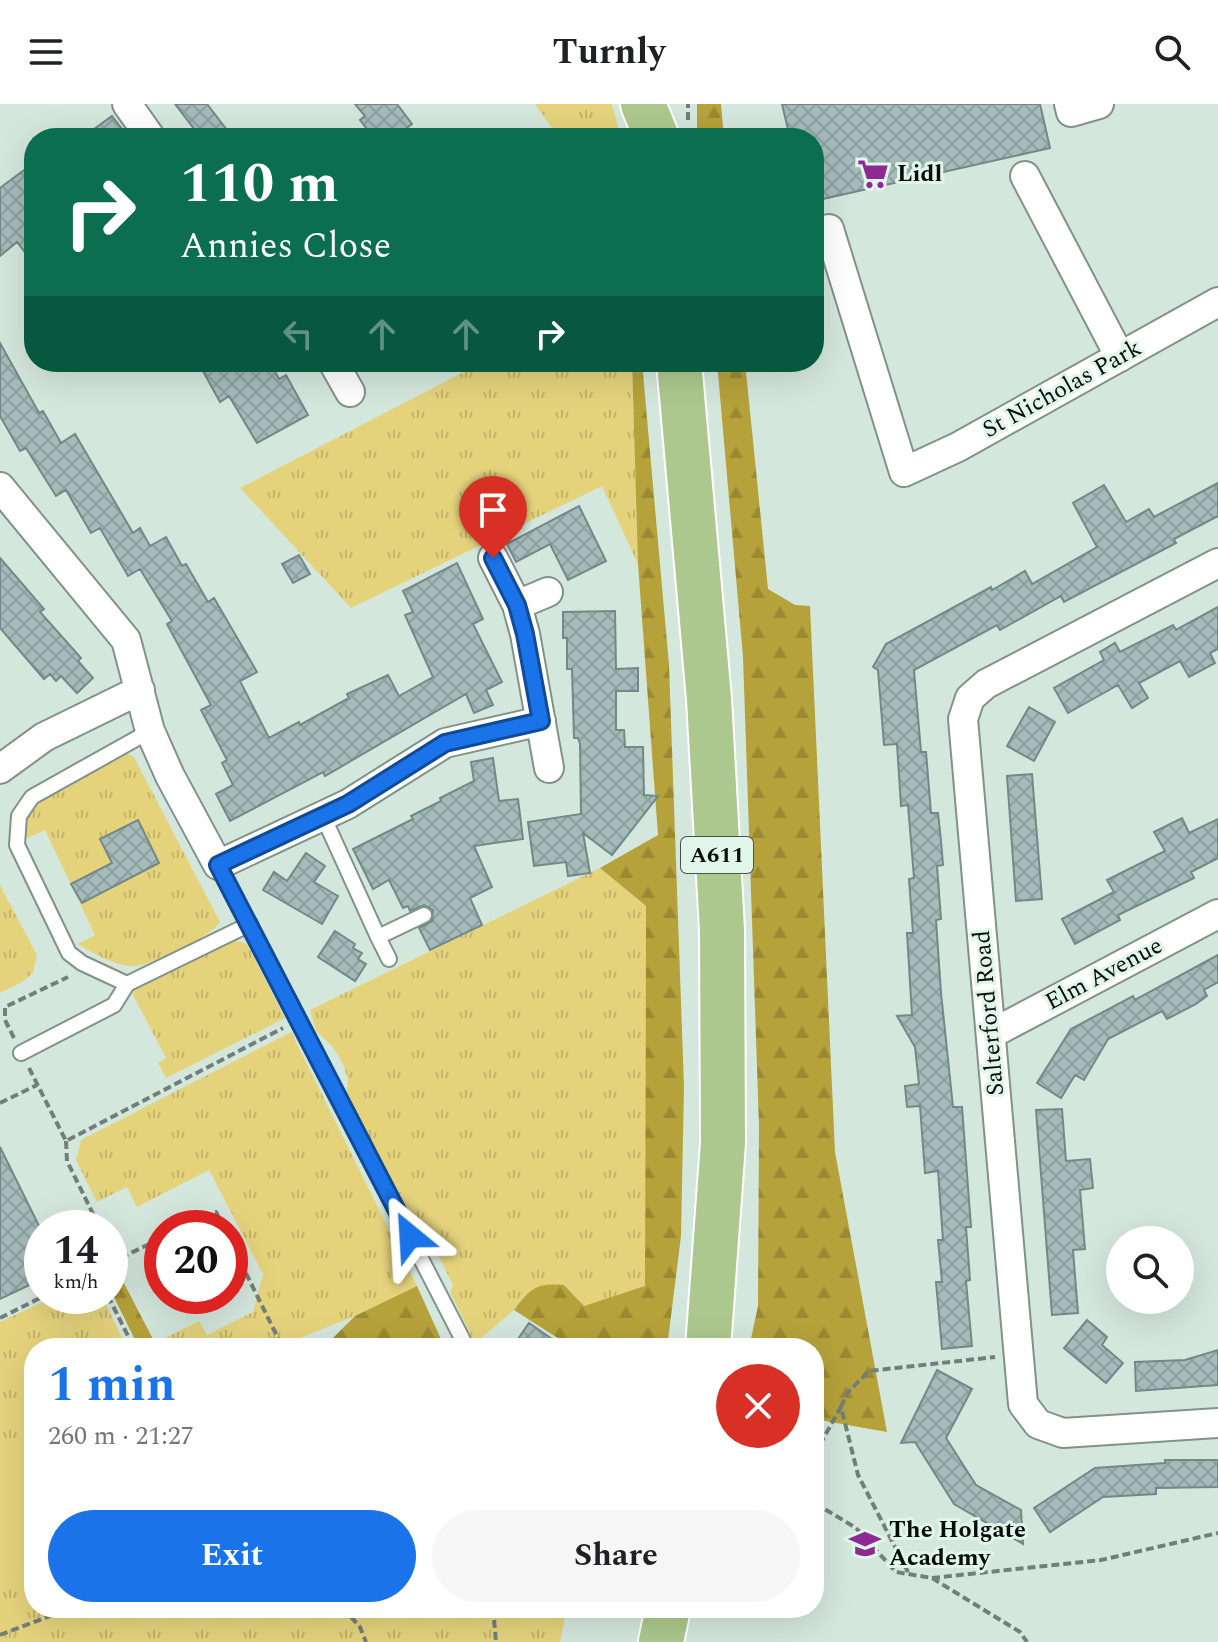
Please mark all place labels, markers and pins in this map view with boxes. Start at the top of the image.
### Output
place label: Lidl [897,156,943,192]
supermarket icon: Lidl [856,157,890,191]
pin [459,476,527,558]
place label: The Holgate Academy [889,1512,1026,1576]
school or university icon: The Holgate Academy [848,1527,882,1561]

